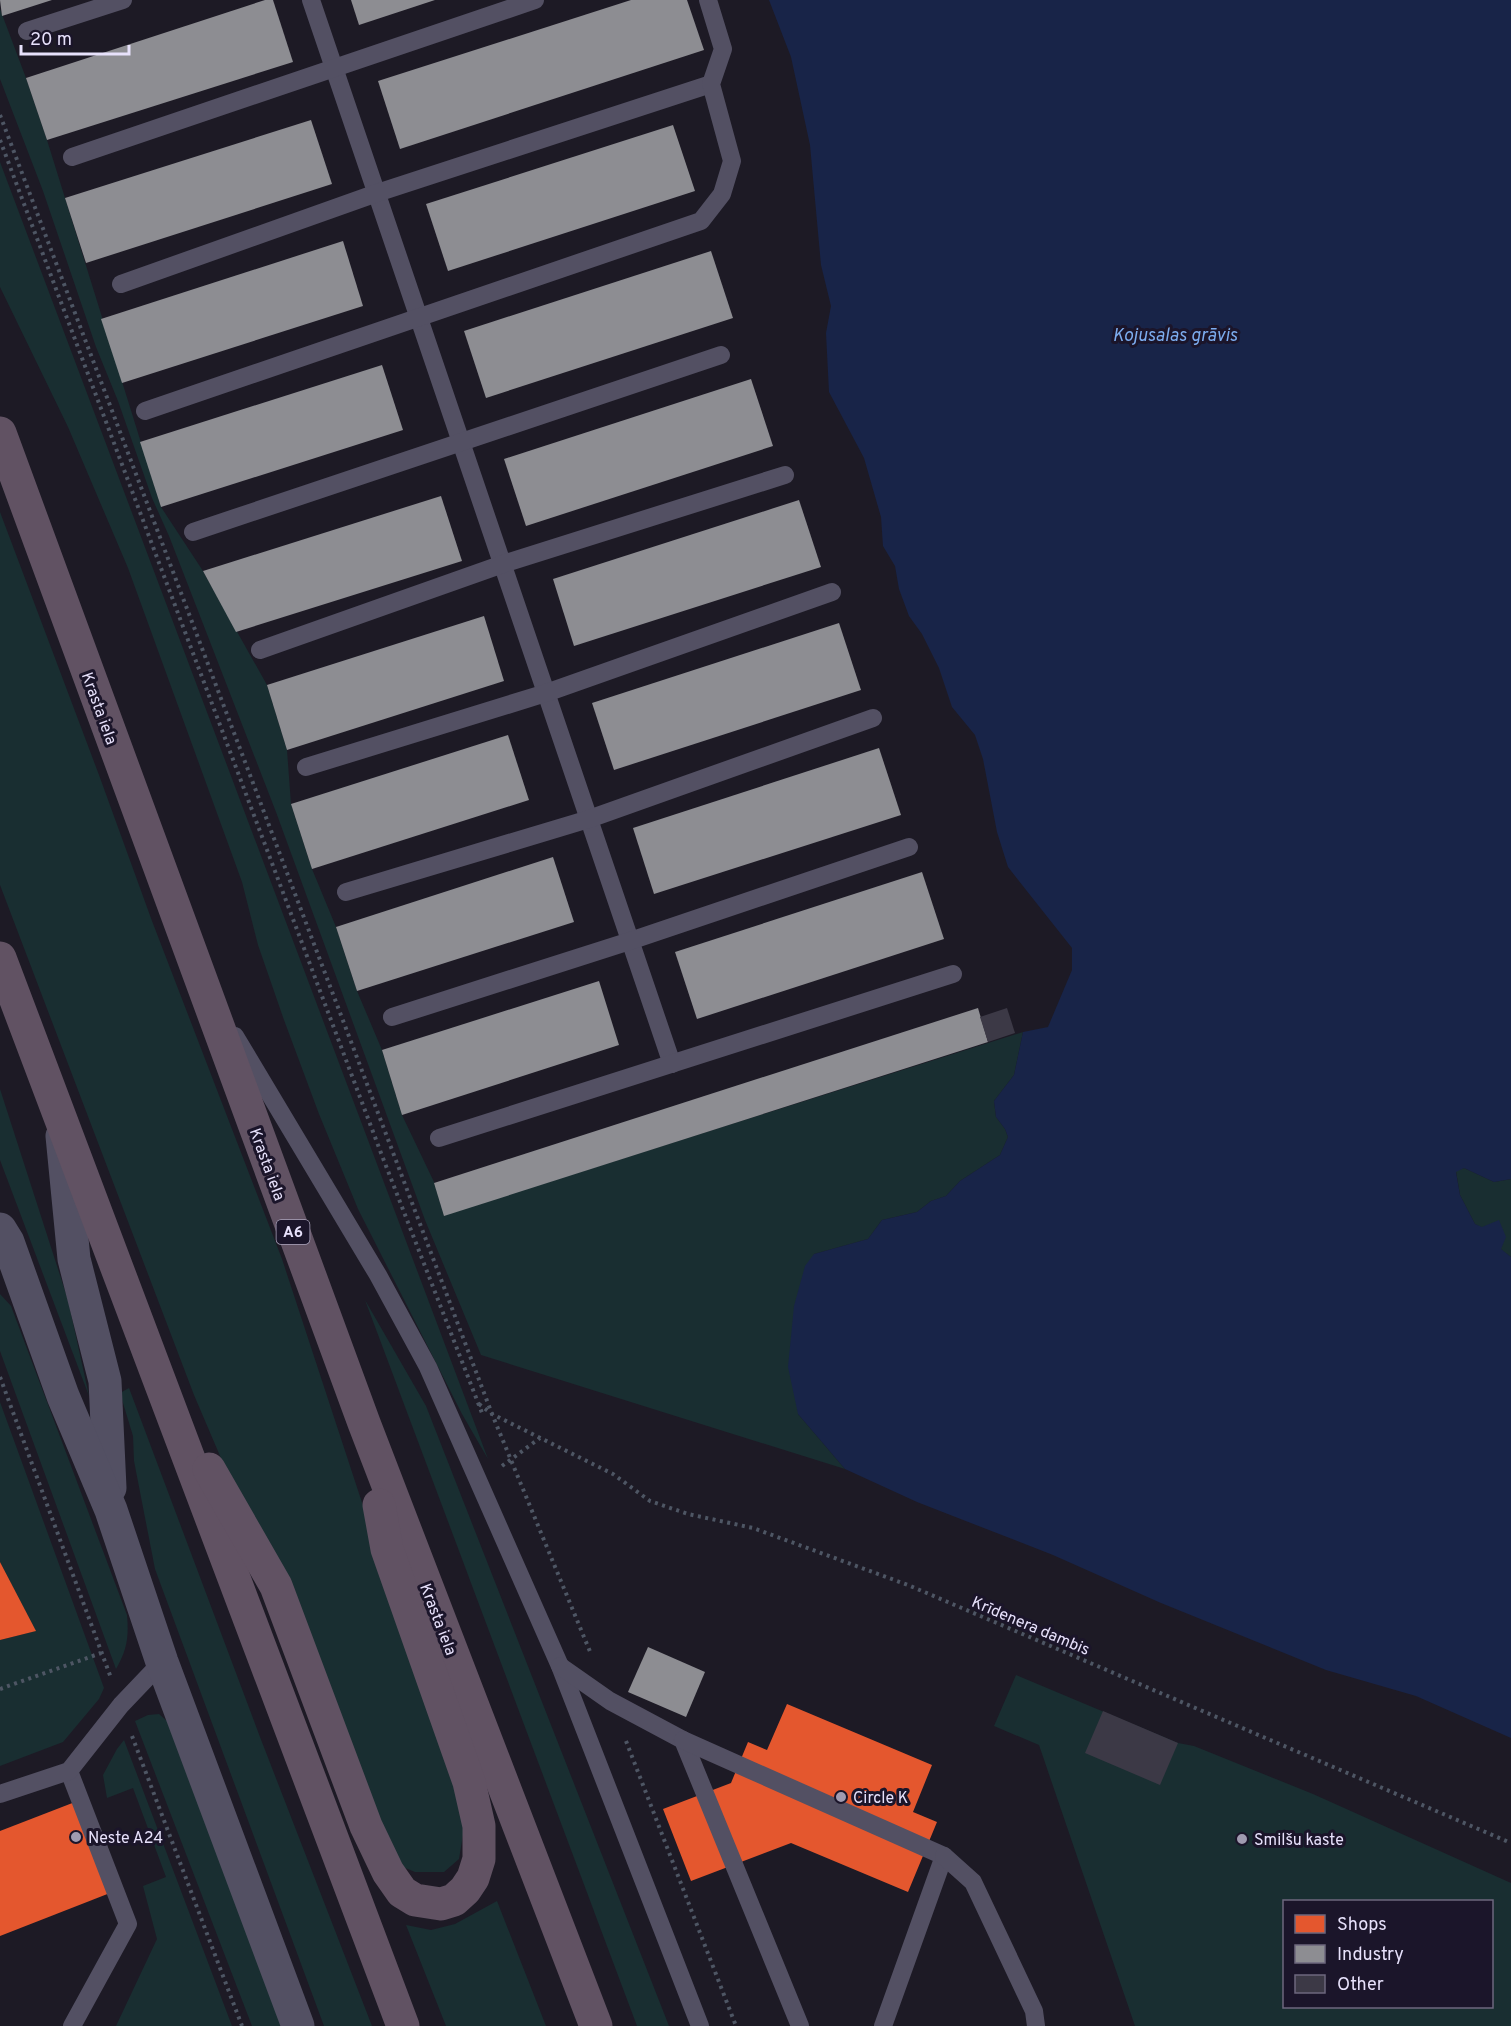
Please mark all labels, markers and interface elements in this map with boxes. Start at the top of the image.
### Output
scale bar [21,18,129,56]
text: 20 m [30,29,72,52]
water label: Kojusalas grāvis [1113,325,1238,348]
street label: Krasta iela [76,670,120,748]
street label: Krasta iela [244,1126,288,1204]
road number: A6 [276,1220,310,1244]
street label: Krasta iela [414,1581,460,1659]
street label: Krīdenera dambis [968,1593,1092,1661]
place label: Circle K [853,1789,908,1809]
marker: Circle K [834,1790,848,1804]
place label: Neste A24 [88,1829,163,1849]
marker: Neste A24 [69,1830,83,1844]
place label: Smilšu kaste [1254,1831,1344,1851]
marker: Smilšu kaste [1235,1832,1249,1846]
legend [1283,1900,1493,2008]
text: Shops [1337,1914,1387,1937]
text: Industry [1337,1944,1404,1967]
text: Other [1337,1974,1384,1997]

